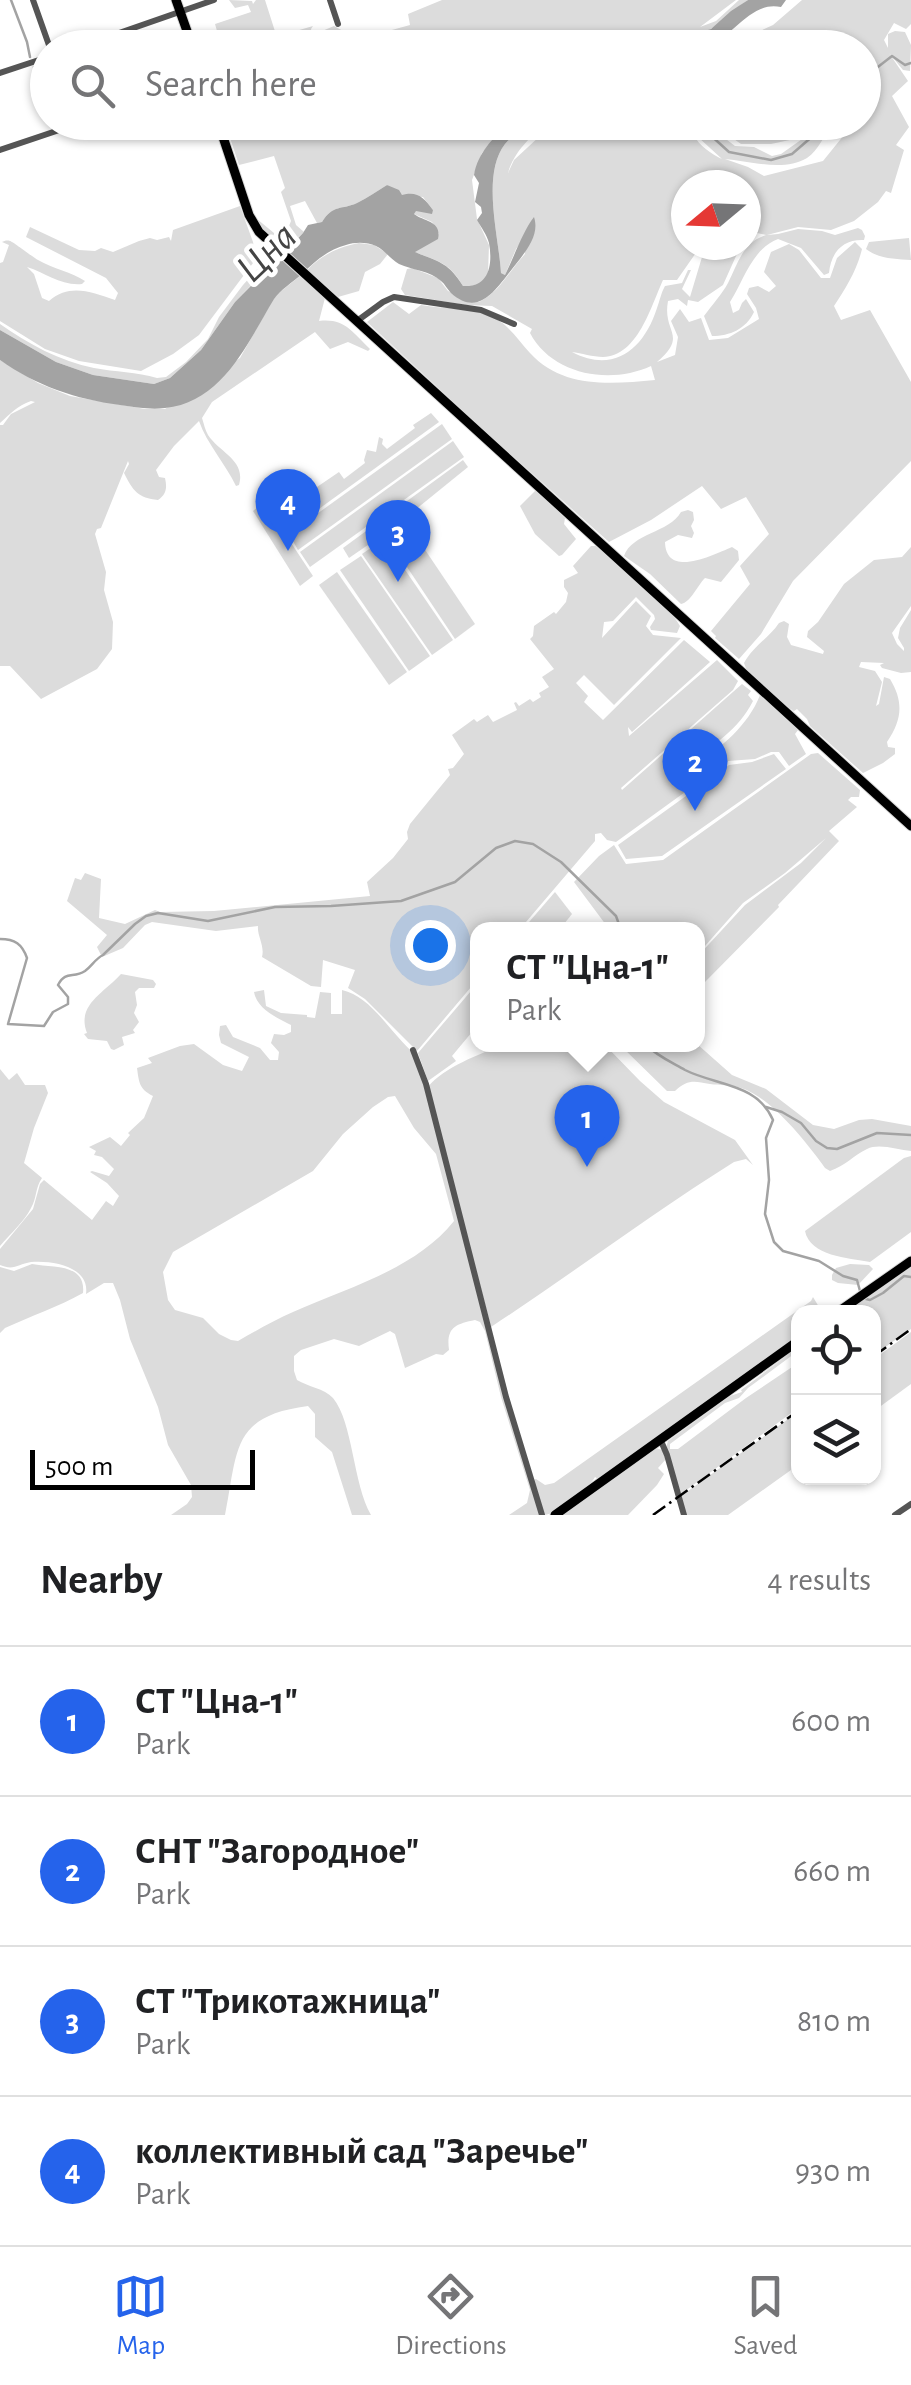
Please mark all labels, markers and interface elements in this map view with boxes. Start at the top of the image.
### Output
search box [30,30,881,140]
icon: search [65,58,120,113]
text: Search here [145,66,317,104]
north arrow [671,170,761,260]
water label: Цна [228,215,305,290]
pin: 4 [256,468,320,551]
pin: 3 [366,500,430,582]
pin: 2 [662,728,728,811]
your location [405,920,456,971]
popup [470,922,705,1052]
text: СТ "Цна-1" [506,949,669,987]
text: Park [506,994,561,1026]
pin: 1 [554,1084,620,1167]
map controls [791,1305,881,1485]
button: locate [791,1305,881,1395]
button: layers [791,1395,881,1485]
scale bar [30,1445,255,1490]
text: 500 m [45,1453,113,1481]
text: Nearby [40,1559,163,1601]
text: 4 results [767,1564,871,1596]
text: СТ "Цна-1" [135,1683,298,1721]
text: 1 [67,1705,78,1737]
text: 600 m [791,1705,871,1737]
text: Park [135,1728,190,1760]
text: СНТ "Загородное" [135,1833,419,1871]
text: 2 [65,1855,80,1887]
text: 660 m [793,1855,871,1887]
text: Park [135,1878,190,1910]
text: СТ "Трикотажница" [135,1983,440,2021]
text: 3 [66,2005,79,2037]
text: 810 m [797,2005,871,2037]
text: Park [135,2028,190,2060]
text: коллективный сад "Заречье" [135,2133,588,2171]
text: 4 [64,2155,81,2187]
text: 930 m [795,2155,871,2187]
text: Park [135,2178,190,2210]
tab: Map [113,2269,168,2363]
tab: Directions [395,2269,507,2363]
tab: Saved [734,2269,798,2363]

